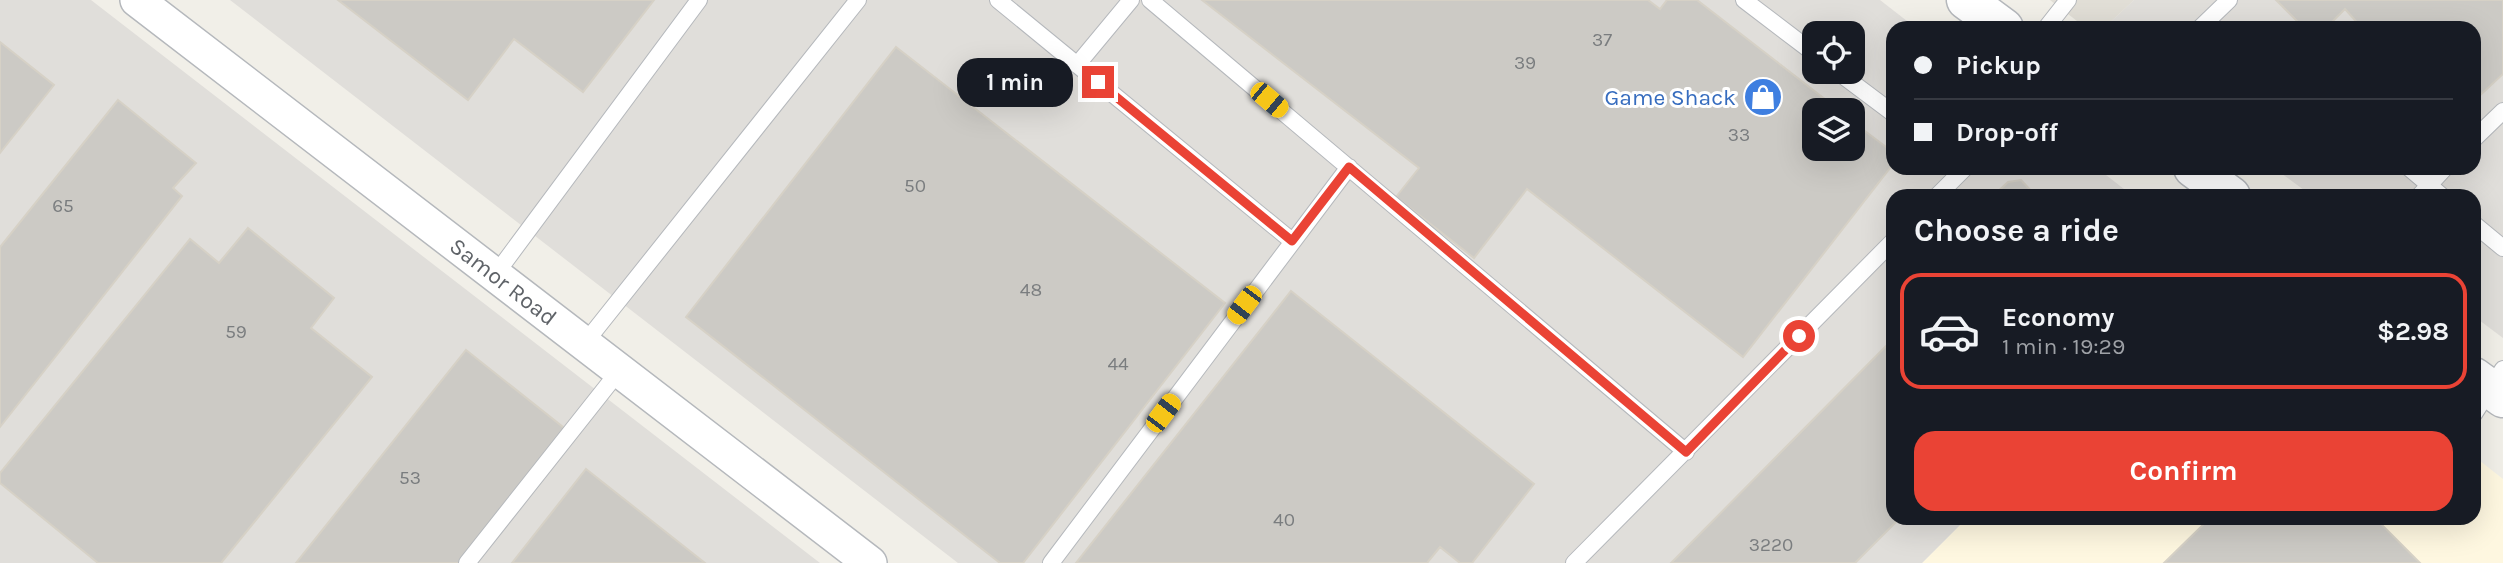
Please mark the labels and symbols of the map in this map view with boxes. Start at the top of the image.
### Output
house number: 37 [1592,29,1612,51]
house number: 39 [1514,52,1536,74]
callout: 1 min [958,57,1074,106]
route end [1082,66,1114,98]
shop icon: Game Shack [1742,76,1784,118]
car [1247,78,1292,122]
place label: Game Shack [1604,84,1736,111]
house number: 33 [1728,124,1750,146]
house number: 50 [904,175,926,197]
house number: 65 [52,195,74,217]
street label: Samor Road [445,232,562,331]
house number: 48 [1020,279,1042,301]
car [1223,282,1266,328]
route start [1783,320,1815,352]
house number: 59 [225,321,247,343]
house number: 44 [1107,353,1129,375]
car [1142,390,1185,436]
house number: 53 [399,467,421,489]
house number: 40 [1273,509,1295,531]
house number: 3220 [1749,534,1793,556]

